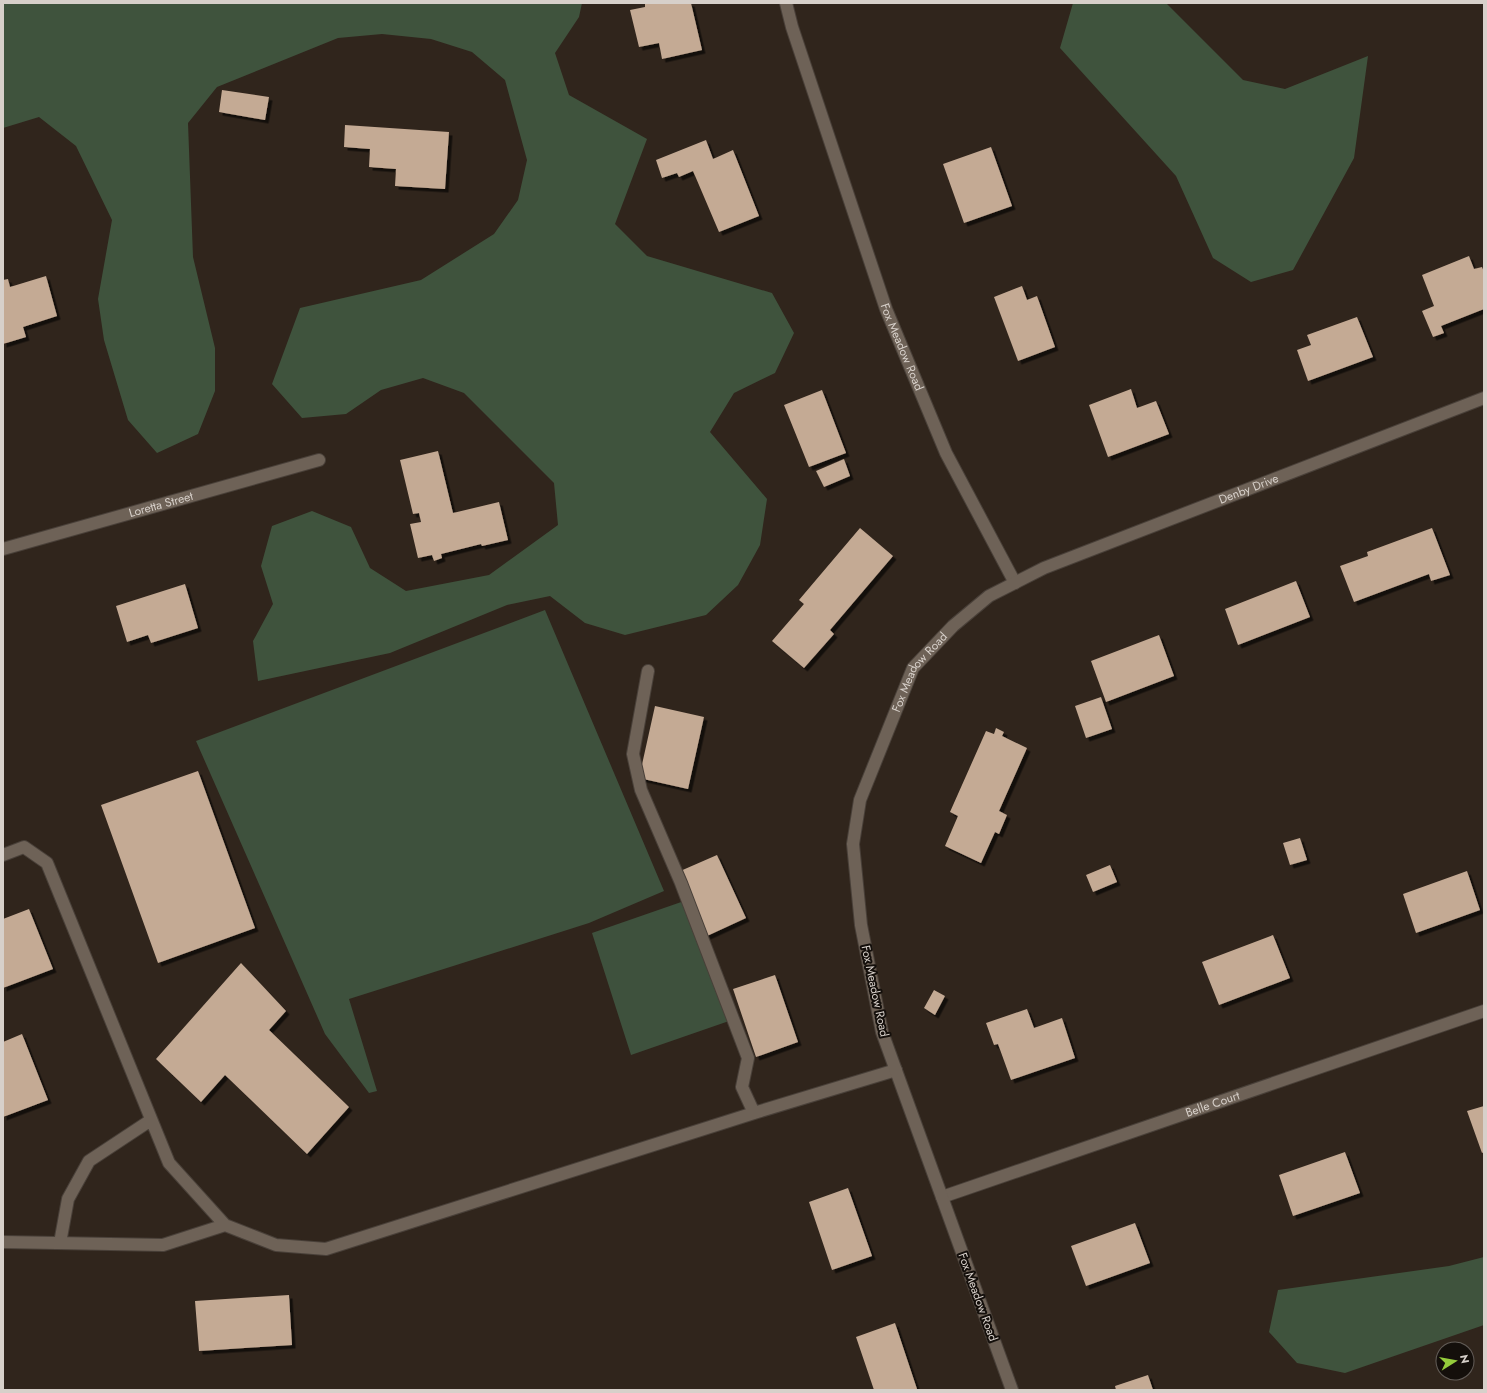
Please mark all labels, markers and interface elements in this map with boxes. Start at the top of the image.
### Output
street label: Fox Meadow Road [876,301,928,393]
street label: Denby Drive [1216,469,1281,509]
street label: Loretta Street [127,487,195,522]
street label: Fox Meadow Road [887,628,952,715]
street label: Fox Meadow Road [857,944,893,1038]
street label: Belle Court [1183,1086,1242,1122]
street label: Fox Meadow Road [954,1250,1002,1344]
north arrow [1435,1341,1475,1381]
text: N [1456,1353,1474,1365]

